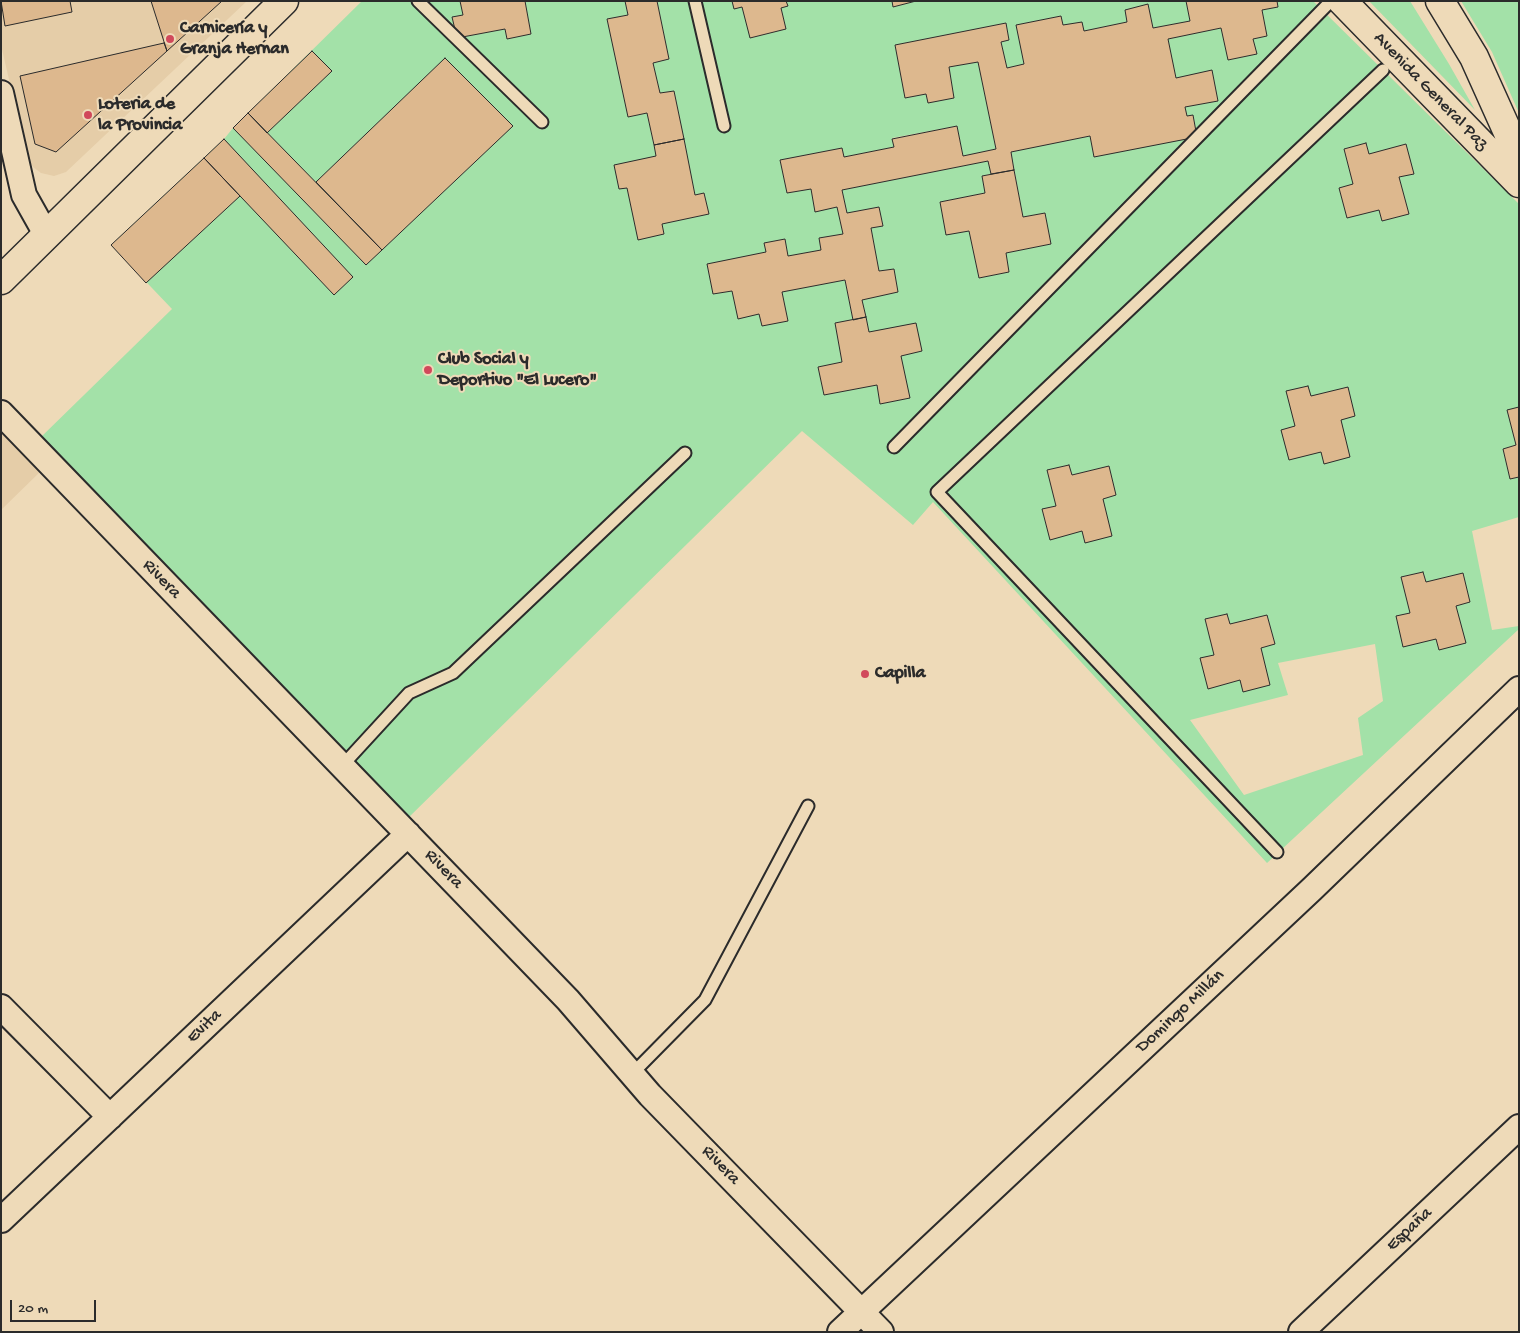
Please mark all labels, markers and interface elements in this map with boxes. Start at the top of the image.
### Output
place label: Carnicería y Granja Hernan [180,18,289,60]
street label: Avenida General Paz [1368,28,1492,156]
marker: Carnicería y Granja Hernan [164,33,176,45]
place label: Loteria de la Provincia [98,94,182,136]
marker: Loteria de la Provincia [82,109,94,121]
place label: Club Social y Deportivo "El Lucero" [438,349,597,392]
marker: Club Social y Deportivo "El Lucero" [422,364,434,376]
street label: Rivera [137,556,185,604]
place label: Capilla [875,663,925,685]
marker: Capilla [859,668,871,680]
street label: Rivera [419,846,467,894]
street label: Domingo Millán [1132,966,1230,1058]
street label: Evita [183,1005,227,1049]
street label: Rivera [696,1142,744,1190]
street label: España [1382,1203,1438,1257]
scale bar [12,1290,99,1322]
text: 20 m [18,1300,48,1318]

